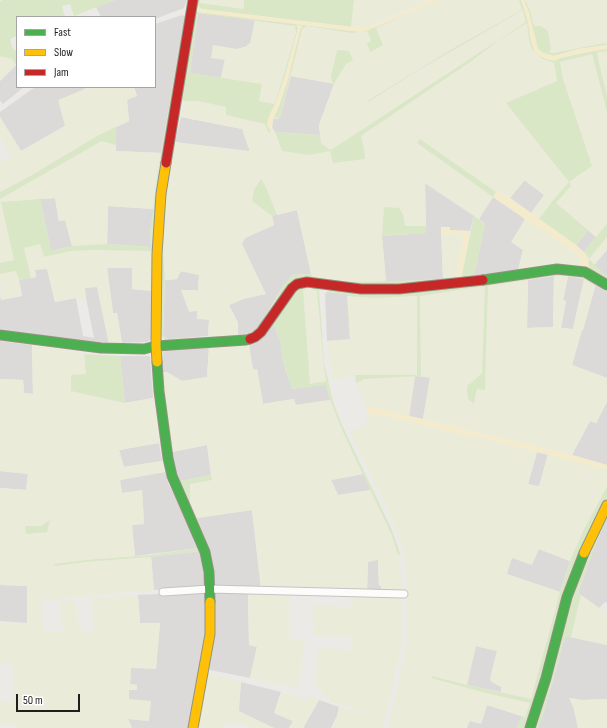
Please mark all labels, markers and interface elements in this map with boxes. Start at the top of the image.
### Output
legend [16,16,156,88]
text: Fast [54,25,71,40]
text: Slow [54,45,73,60]
text: Jam [54,65,69,80]
scale bar [18,686,82,712]
text: 50 m [23,693,43,708]

